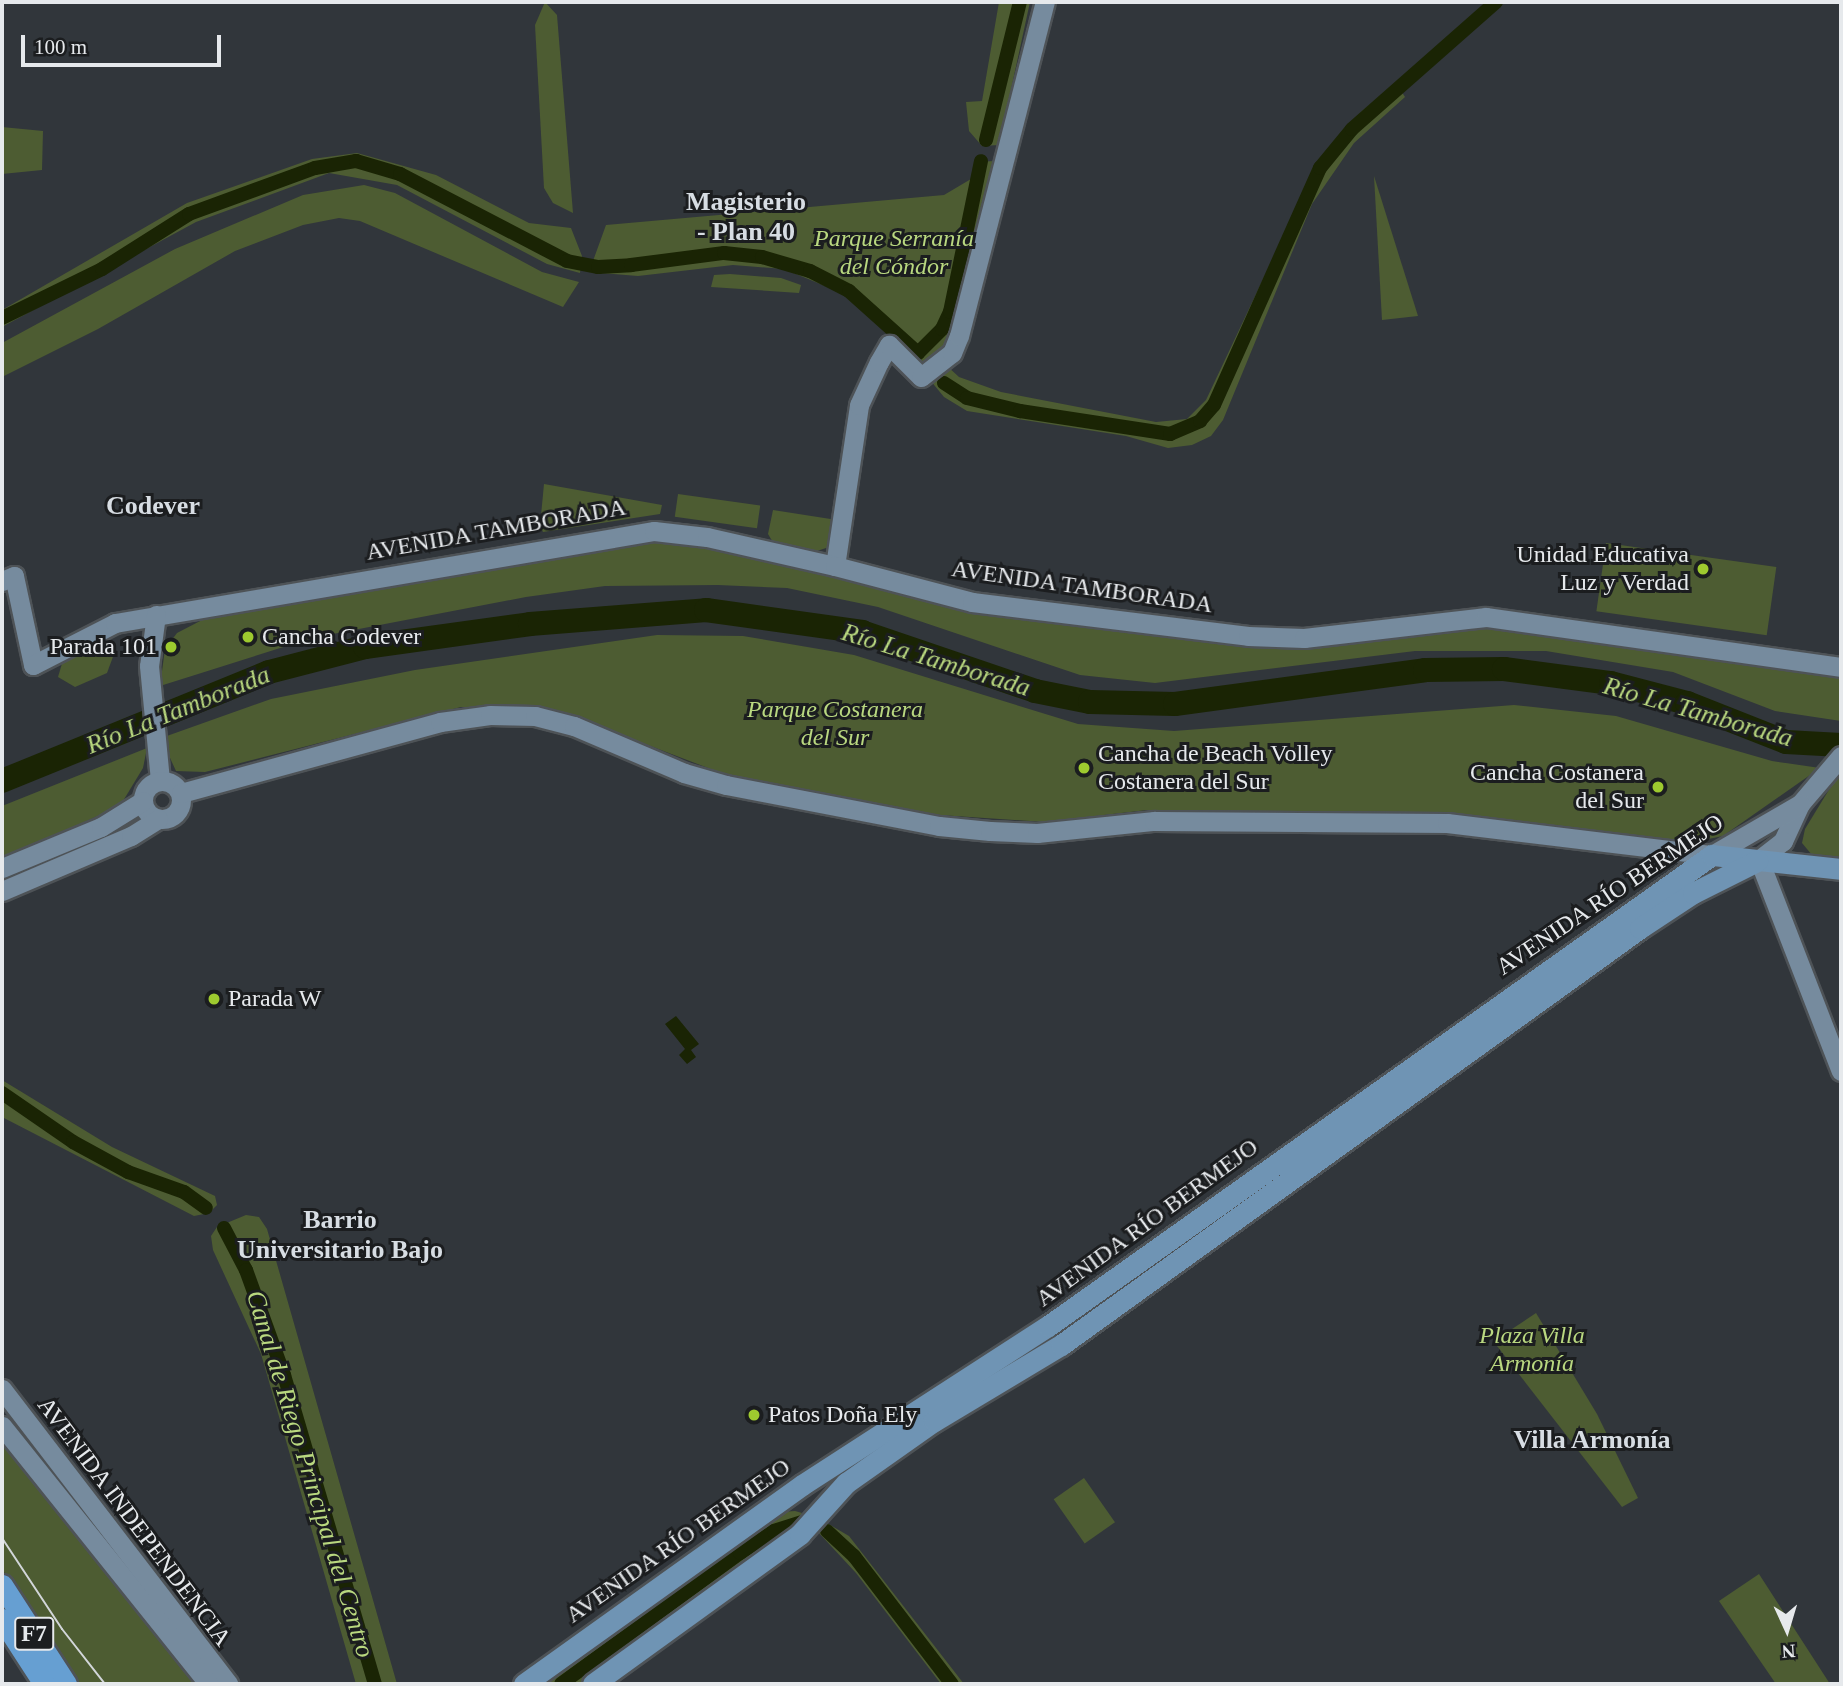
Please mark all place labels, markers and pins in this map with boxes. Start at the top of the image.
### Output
place label: Unidad Educativa Luz y Verdad [1516,541,1689,597]
marker: Unidad Educativa Luz y Verdad [1695,561,1711,577]
place label: Cancha Codever [262,623,421,651]
marker: Cancha Codever [240,629,256,645]
place label: Parada 101 [50,633,157,661]
marker: Parada 101 [163,639,179,655]
place label: Cancha de Beach Volley Costanera del Sur [1098,740,1333,796]
place label: Cancha Costanera del Sur [1470,759,1644,815]
marker: Cancha de Beach Volley Costanera del Sur [1076,760,1092,776]
marker: Cancha Costanera del Sur [1650,779,1666,795]
place label: Parada W [228,985,322,1013]
marker: Parada W [206,991,222,1007]
place label: Patos Doña Ely [768,1401,917,1429]
marker: Patos Doña Ely [746,1407,762,1423]

